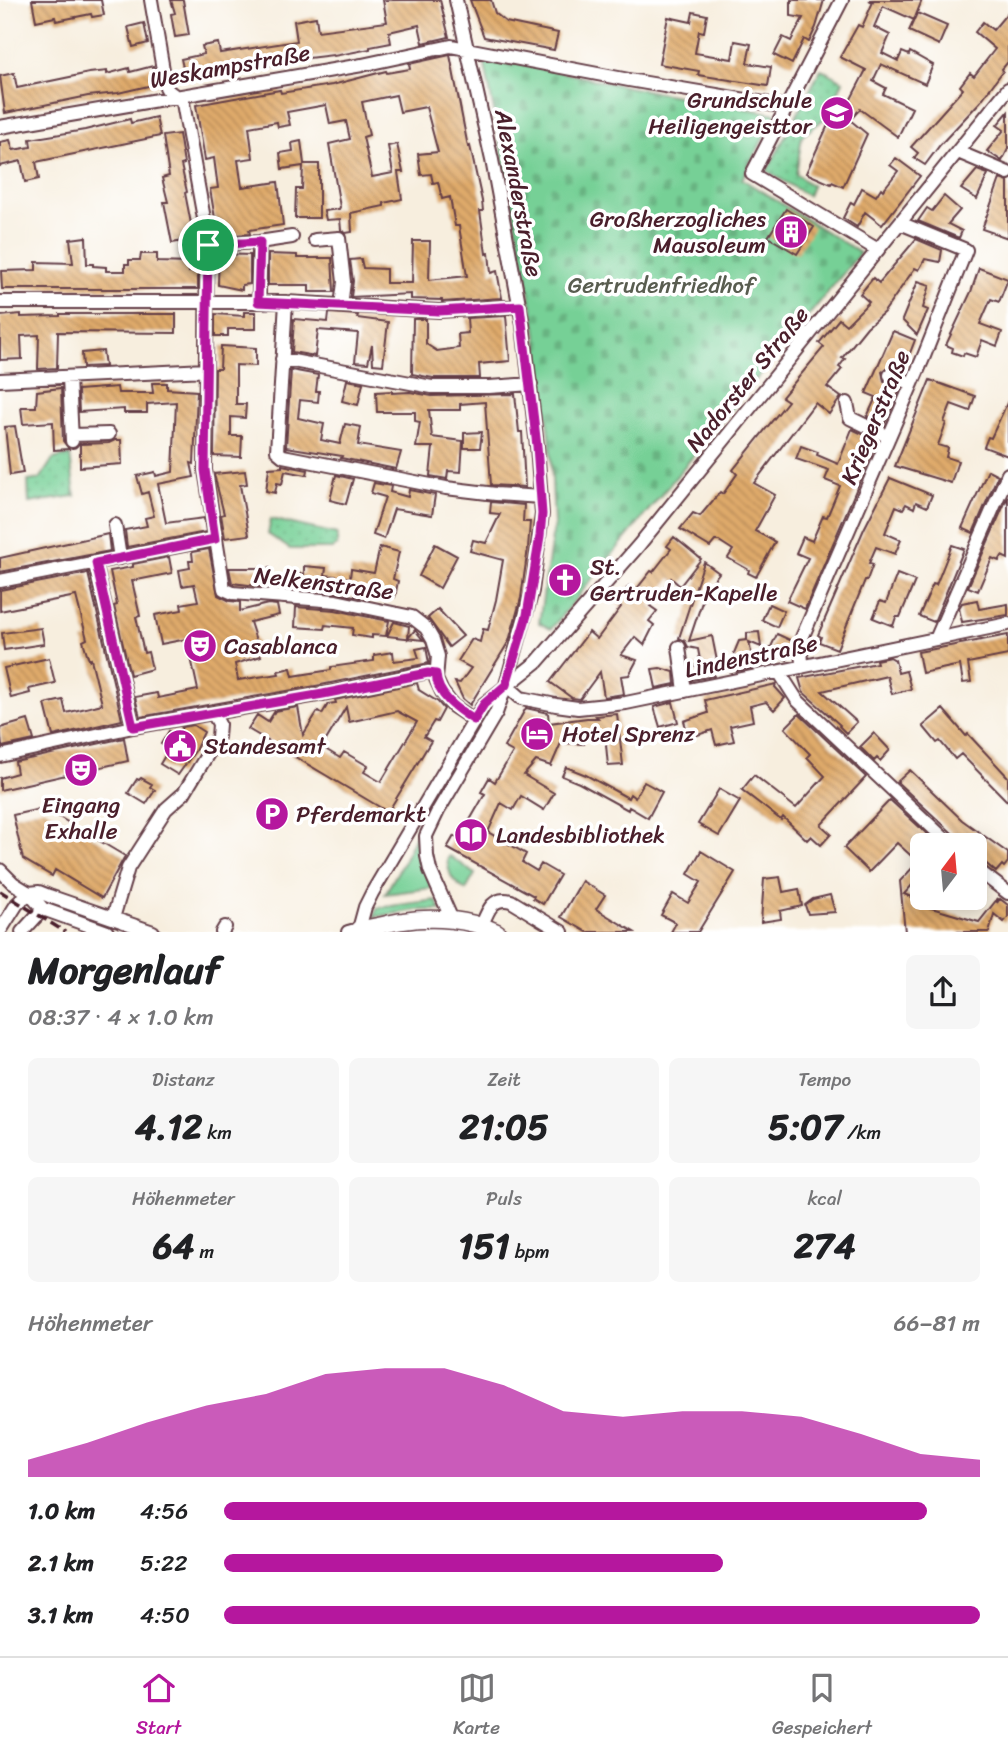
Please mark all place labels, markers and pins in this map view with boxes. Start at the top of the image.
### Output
place label: Grundschule Heiligengeisttor [648,80,814,147]
school or university icon: Grundschule Heiligengeisttor [818,94,856,132]
place label: Großherzogliches Mausoleum [590,199,767,266]
building icon: Großherzogliches Mausoleum [772,213,810,251]
pin [178,215,238,275]
place label: St. Gertruden-Kapelle [590,547,777,614]
church icon: St. Gertruden-Kapelle [546,561,584,599]
place label: Casablanca [224,626,338,667]
theatre icon: Casablanca [181,627,219,665]
place label: Hotel Sprenz [562,714,695,755]
hotel icon: Hotel Sprenz [518,715,556,753]
place label: Standesamt [204,726,327,767]
public building icon: Standesamt [161,727,199,765]
theatre icon: Eingang Exhalle [62,751,100,789]
place label: Eingang Exhalle [42,785,121,852]
place label: Pferdemarkt [296,794,426,835]
parking icon: Pferdemarkt [253,795,291,833]
place label: Landesbibliothek [496,815,665,856]
library icon: Landesbibliothek [452,816,490,854]

